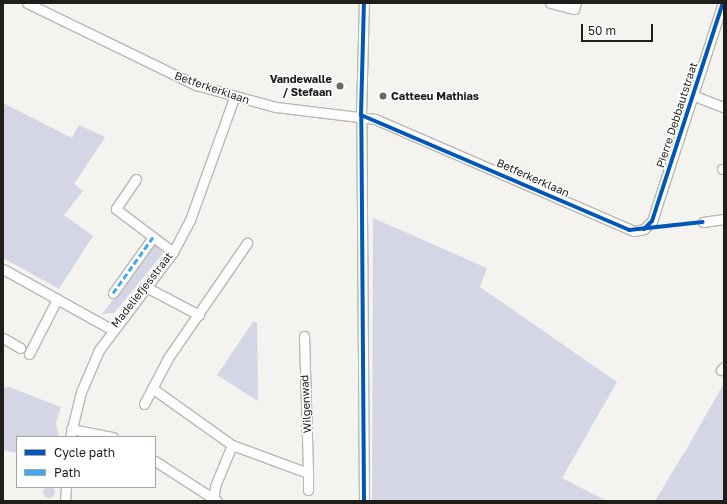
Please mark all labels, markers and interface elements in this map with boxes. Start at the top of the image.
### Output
scale bar [583,16,655,42]
text: 50 m [588,23,616,38]
street label: Pierre Debbautstraat [654,61,700,169]
street label: Betferkerklaan [173,69,251,107]
place label: Vandewalle / Stefaan [270,73,332,99]
marker: Vandewalle / Stefaan [335,81,345,91]
place label: Catteeu Mathias [391,89,479,103]
marker: Catteeu Mathias [378,91,388,101]
street label: Betferkerklaan [495,156,571,200]
street label: Madeliefjesstraat [109,250,175,330]
street label: Wilgenwad [298,375,314,433]
legend [16,436,156,488]
text: Cycle path [54,445,115,460]
text: Path [54,465,81,480]

